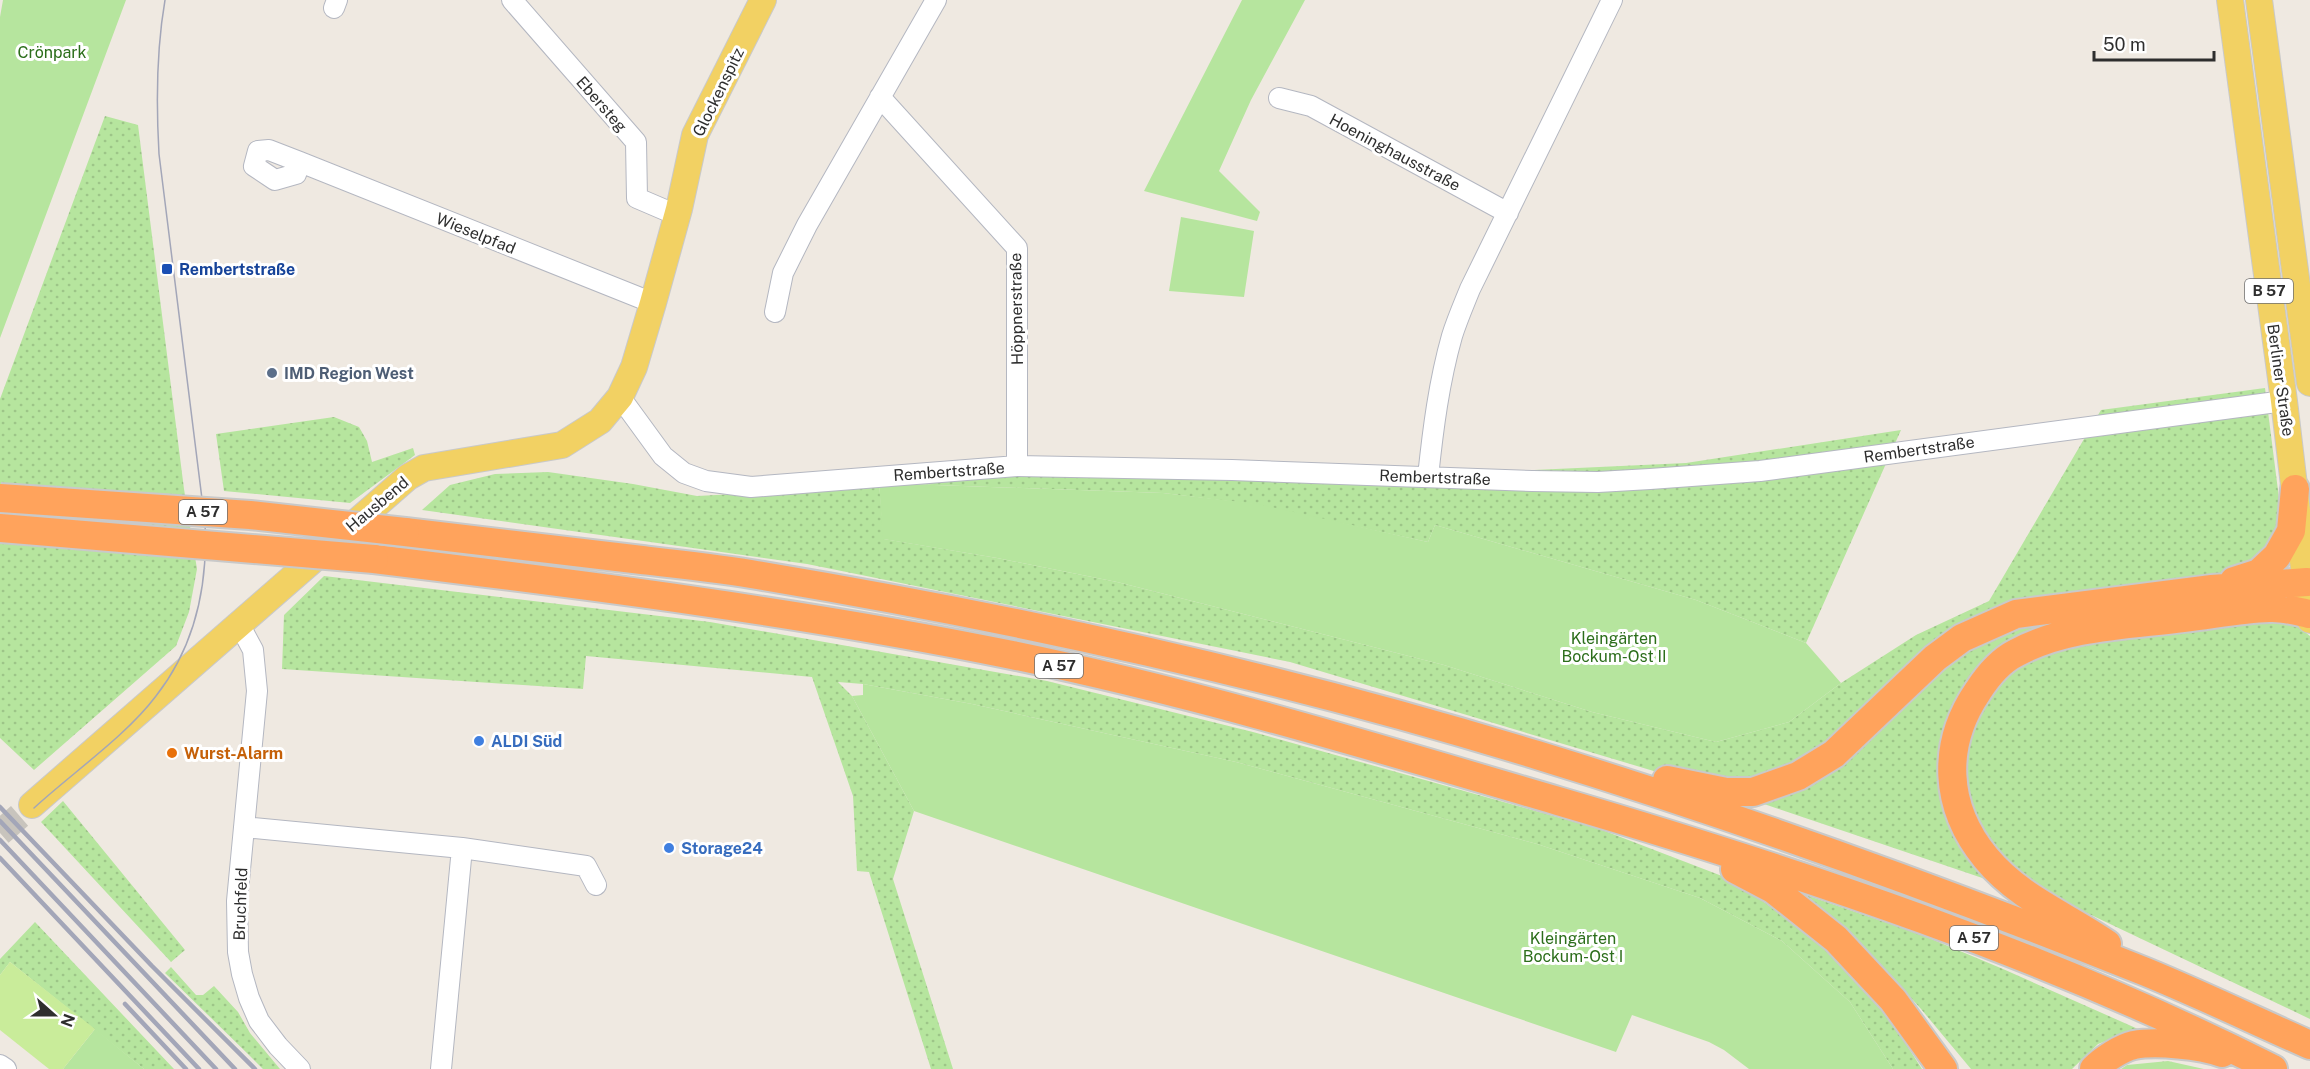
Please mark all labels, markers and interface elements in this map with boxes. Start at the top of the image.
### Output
scale bar [2094,24,2214,62]
text: 50 m [2103,34,2146,55]
park label: Crönpark [18,43,86,62]
street label: Glockenspitz [689,45,748,140]
street label: Ebersteg [572,73,631,136]
street label: Hoeninghausstraße [1326,110,1464,195]
street label: Wieselpfad [433,209,518,258]
street label: Höppnerstraße [1006,253,1027,365]
place label: Rembertstraße [179,260,295,279]
marker: Rembertstraße [160,262,174,276]
road number: B 57 [2245,279,2293,303]
street label: Berliner Straße [2263,323,2298,437]
place label: IMD Region West [284,364,414,383]
marker: IMD Region West [265,366,279,380]
street label: Rembertstraße [1862,432,1976,467]
street label: Rembertstraße [893,458,1005,485]
street label: Rembertstraße [1379,466,1491,489]
street label: Hausbend [342,473,412,536]
road number: A 57 [179,500,227,524]
park label: Kleingärten Bockum-Ost II [1561,629,1667,666]
road number: A 57 [1035,654,1083,678]
place label: ALDI Süd [491,732,562,751]
marker: ALDI Süd [472,734,486,748]
place label: Wurst-Alarm [184,744,283,763]
marker: Wurst-Alarm [165,746,179,760]
place label: Storage24 [681,839,763,858]
marker: Storage24 [662,841,676,855]
street label: Bruchfeld [230,867,251,941]
road number: A 57 [1950,926,1998,950]
park label: Kleingärten Bockum-Ost I [1523,929,1623,966]
north arrow [24,985,84,1045]
text: N [56,1011,79,1029]

